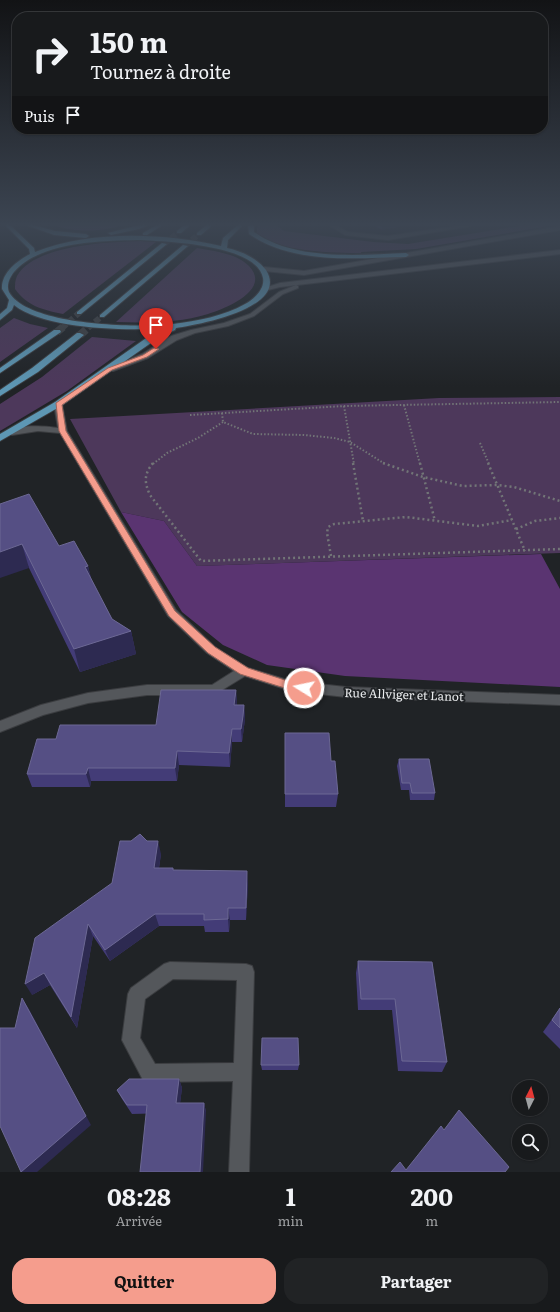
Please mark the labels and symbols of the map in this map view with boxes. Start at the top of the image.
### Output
pin [139,308,173,349]
position arrow [283,667,325,709]
street label: Rue Allviger et Lanot [344,683,464,705]
north arrow [512,1080,548,1116]

